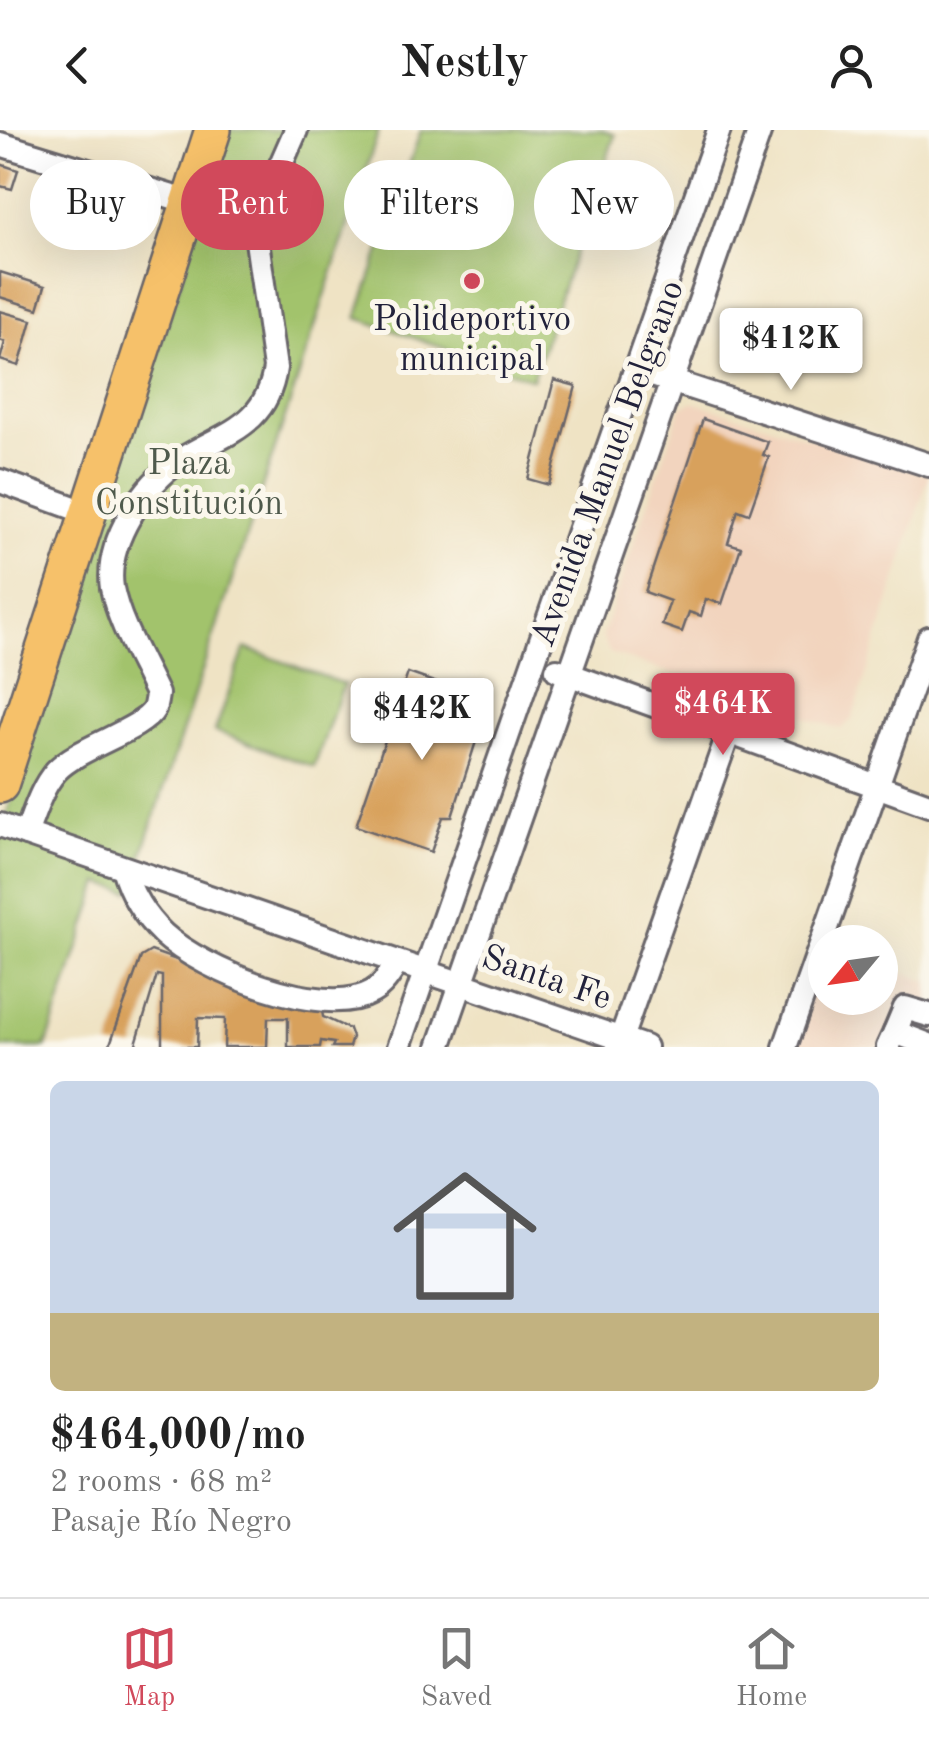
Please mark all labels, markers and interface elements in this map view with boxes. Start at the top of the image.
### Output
icon: back [50,38,105,93]
icon: person [824,38,879,93]
text: Nestly [400,42,529,87]
chip: Buy [30,160,161,250]
chip: Rent [181,160,324,250]
chip: Filters [344,160,514,250]
chip: New [534,160,674,250]
marker: Polideportivo municipal [461,270,483,292]
street label: Avenida Manuel Belgrano [526,276,691,652]
place label: Polideportivo municipal [373,303,571,378]
pin: $412K [721,308,861,393]
text: $412K [742,324,840,356]
park label: Plaza Constitución [95,447,283,522]
pin: $464K [653,673,793,758]
pin: $442K [352,678,492,763]
text: $464K [674,689,772,721]
text: $442K [373,694,471,726]
north arrow [808,925,898,1015]
map controls [808,925,898,1015]
street label: Santa Fe [477,940,615,1017]
icon: home [375,1146,555,1326]
text: $464,000/mo [50,1416,306,1458]
text: 2 rooms · 68 m² [50,1467,272,1499]
text: Pasaje Río Negro [50,1507,292,1539]
tab: Map [122,1621,177,1716]
tab: Saved [421,1621,492,1716]
tab: Home [736,1621,807,1716]

